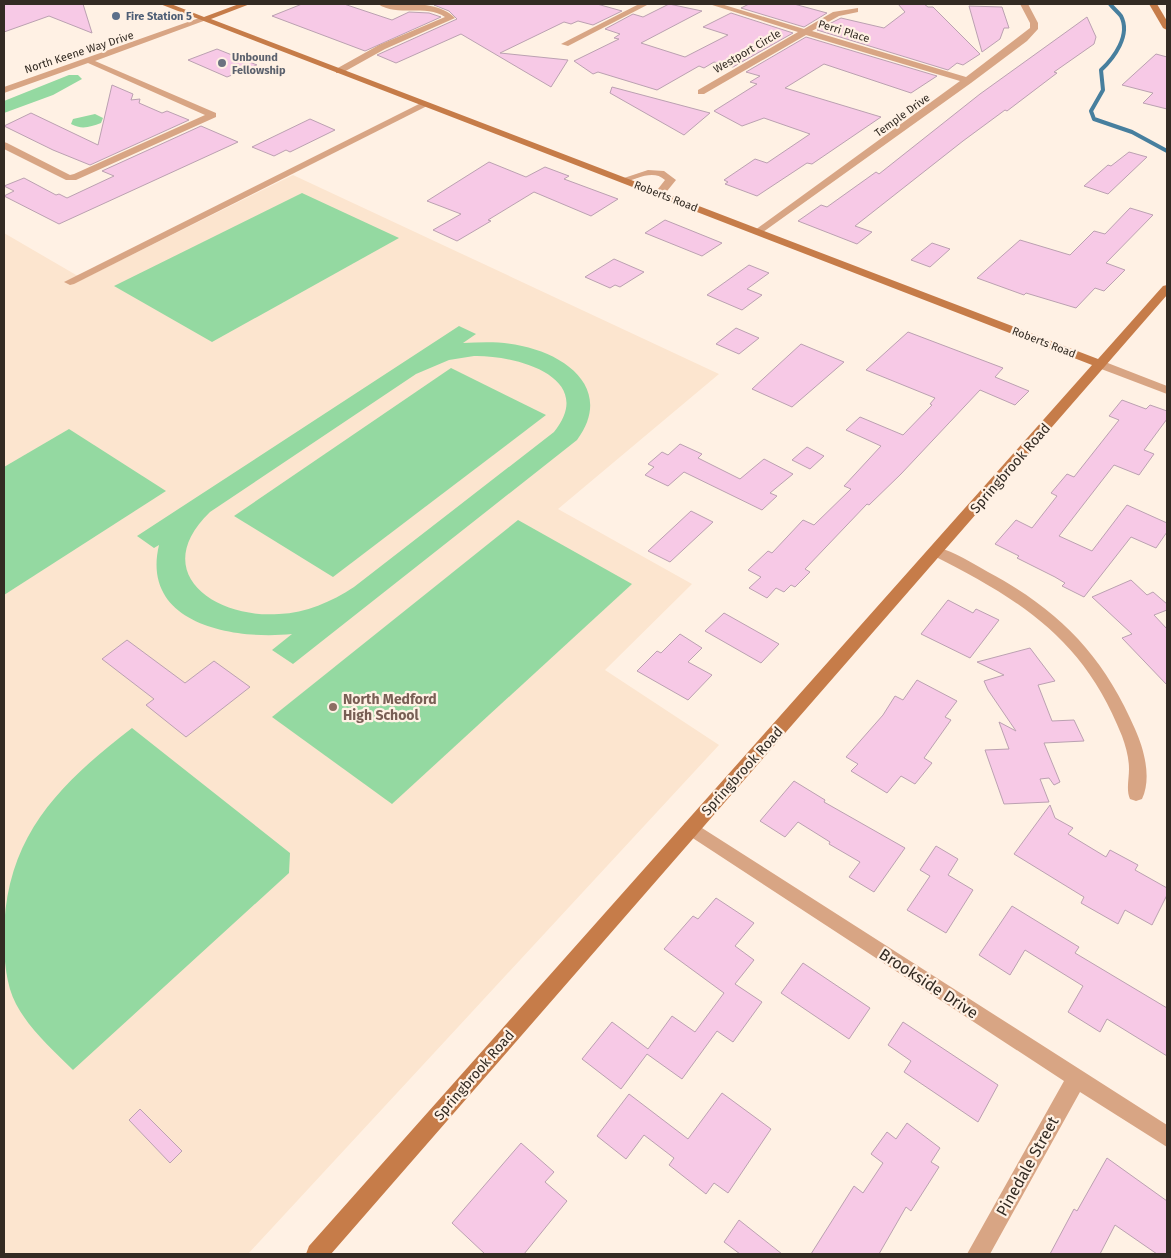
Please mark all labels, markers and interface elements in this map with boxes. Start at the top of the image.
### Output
marker: Fire Station 5 [110,10,122,22]
place label: Fire Station 5 [126,10,192,23]
street label: Perri Place [817,18,871,45]
street label: Westport Circle [711,27,783,76]
street label: North Keene Way Drive [23,29,135,76]
place label: Unbound Fellowship [232,51,286,77]
marker: Unbound Fellowship [216,57,228,69]
street label: Temple Drive [872,91,932,140]
street label: Roberts Road [632,178,699,215]
street label: Roberts Road [1010,324,1077,361]
street label: Springbrook Road [967,420,1054,517]
place label: North Medford High School [343,691,437,724]
marker: North Medford High School [327,701,339,713]
street label: Springbrook Road [698,723,787,819]
street label: Brookside Drive [876,944,982,1023]
street label: Springbrook Road [431,1027,518,1124]
street label: Pinedale Street [992,1113,1063,1219]

